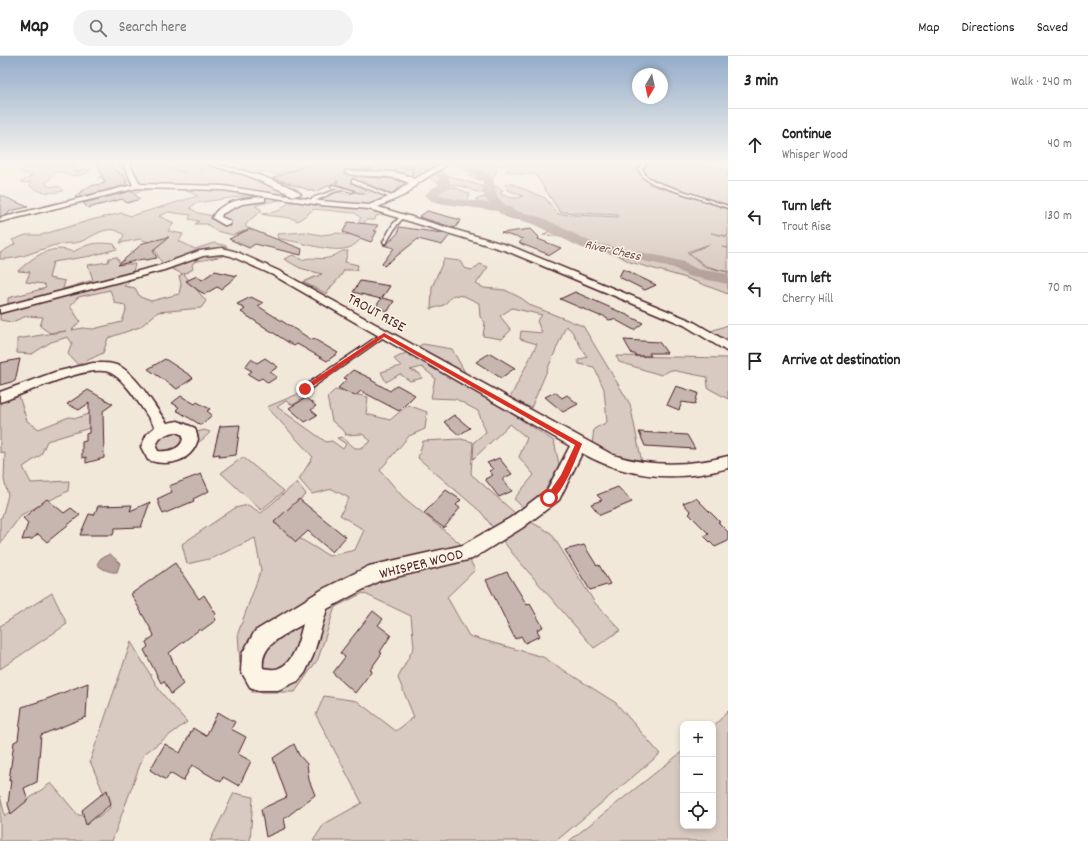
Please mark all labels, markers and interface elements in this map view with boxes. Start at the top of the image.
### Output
search box [73,10,353,46]
text: Map [20,14,49,41]
icon: search [87,17,109,39]
text: Search here [119,17,187,39]
text: Map [918,18,940,38]
text: Directions [962,18,1015,38]
text: Saved [1037,18,1068,38]
north arrow [632,68,668,104]
text: 3 min [744,70,778,94]
text: Walk · 240 m [1011,73,1072,92]
text: Continue [782,124,831,146]
icon: ahead [744,134,766,156]
text: 40 m [1048,135,1072,154]
text: Whisper Wood [782,146,848,165]
text: Turn left [782,196,831,218]
icon: left [744,206,766,228]
text: 130 m [1044,207,1072,226]
text: Trout Rise [782,218,831,237]
water label: River Chess [583,236,643,267]
text: Turn left [782,268,831,290]
icon: left [744,278,766,300]
text: 70 m [1048,279,1072,298]
street label: TROUT RISE [343,289,409,339]
text: Cherry Hill [782,290,833,309]
icon: arrive [744,350,766,372]
text: Arrive at destination [782,350,900,372]
route end [296,380,314,398]
route start [540,489,558,507]
street label: WHISPER WOOD [377,544,466,586]
map controls [680,721,716,829]
button: + [680,721,716,757]
button: − [680,757,716,793]
button: locate [680,793,716,829]

